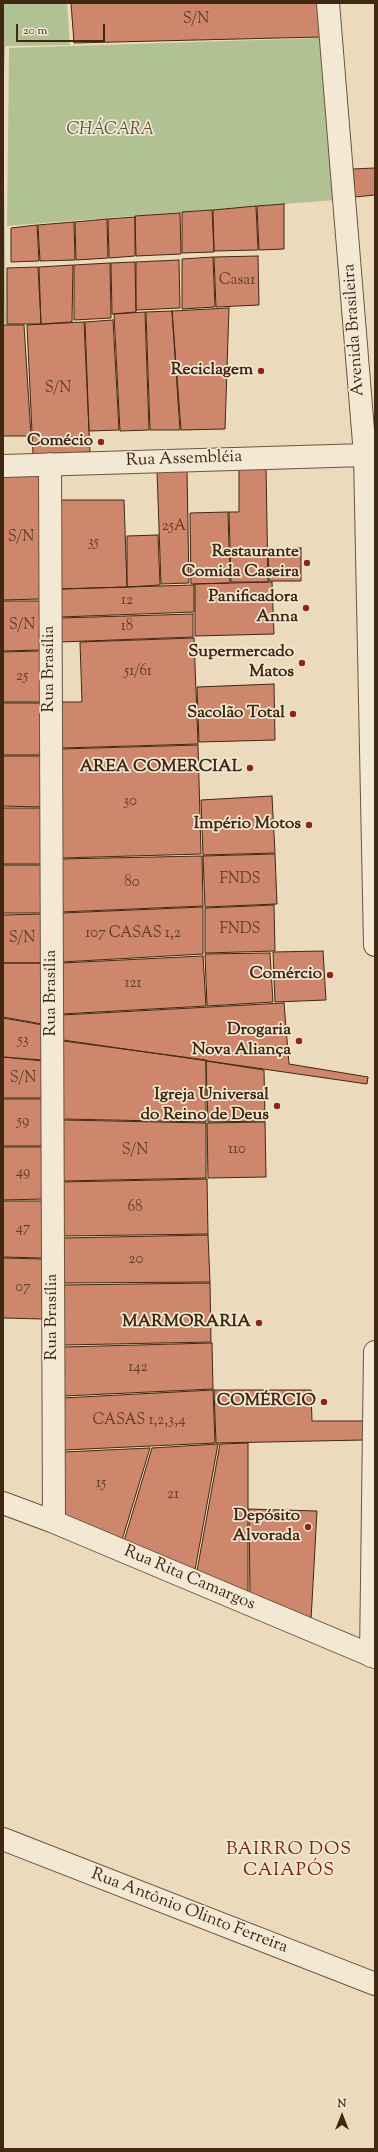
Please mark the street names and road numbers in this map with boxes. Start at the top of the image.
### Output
street label: Avenida Brasileira [340,263,370,397]
street label: Rua Assembléia [126,448,242,472]
street label: Rua Brasília [40,626,60,712]
street label: Rua Brasília [42,950,62,1036]
street label: Rua Brasília [43,1274,63,1360]
street label: Rua Rita Camargos [120,1542,258,1616]
street label: Rua Antônio Olinto Ferreira [88,1865,290,1959]

